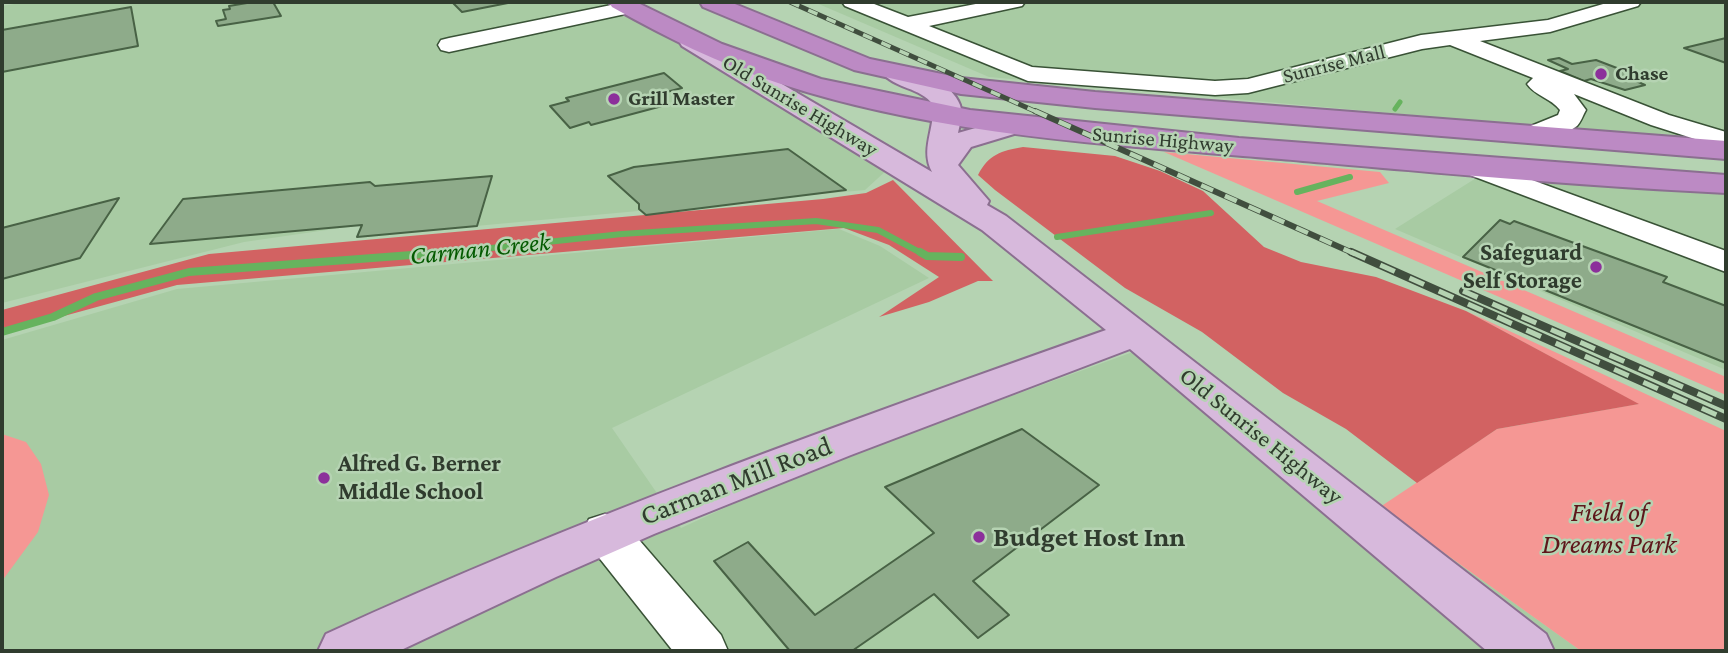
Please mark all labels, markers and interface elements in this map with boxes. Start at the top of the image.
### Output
street label: Sunrise Mall [1280,39,1388,89]
street label: Old Sunrise Highway [718,50,882,162]
place label: Chase [1615,61,1668,87]
marker: Chase [1593,66,1609,82]
place label: Grill Master [628,86,735,112]
marker: Grill Master [606,91,622,107]
street label: Sunrise Highway [1091,121,1235,159]
water label: Carman Creek [408,226,552,272]
place label: Safeguard Self Storage [1463,239,1582,295]
marker: Safeguard Self Storage [1588,259,1604,275]
street label: Old Sunrise Highway [1174,361,1348,511]
street label: Carman Mill Road [636,429,836,533]
place label: Alfred G. Berner Middle School [338,450,501,506]
marker: Alfred G. Berner Middle School [316,470,332,486]
park label: Field of Dreams Park [1542,495,1676,561]
place label: Budget Host Inn [993,520,1185,554]
marker: Budget Host Inn [971,529,987,545]

